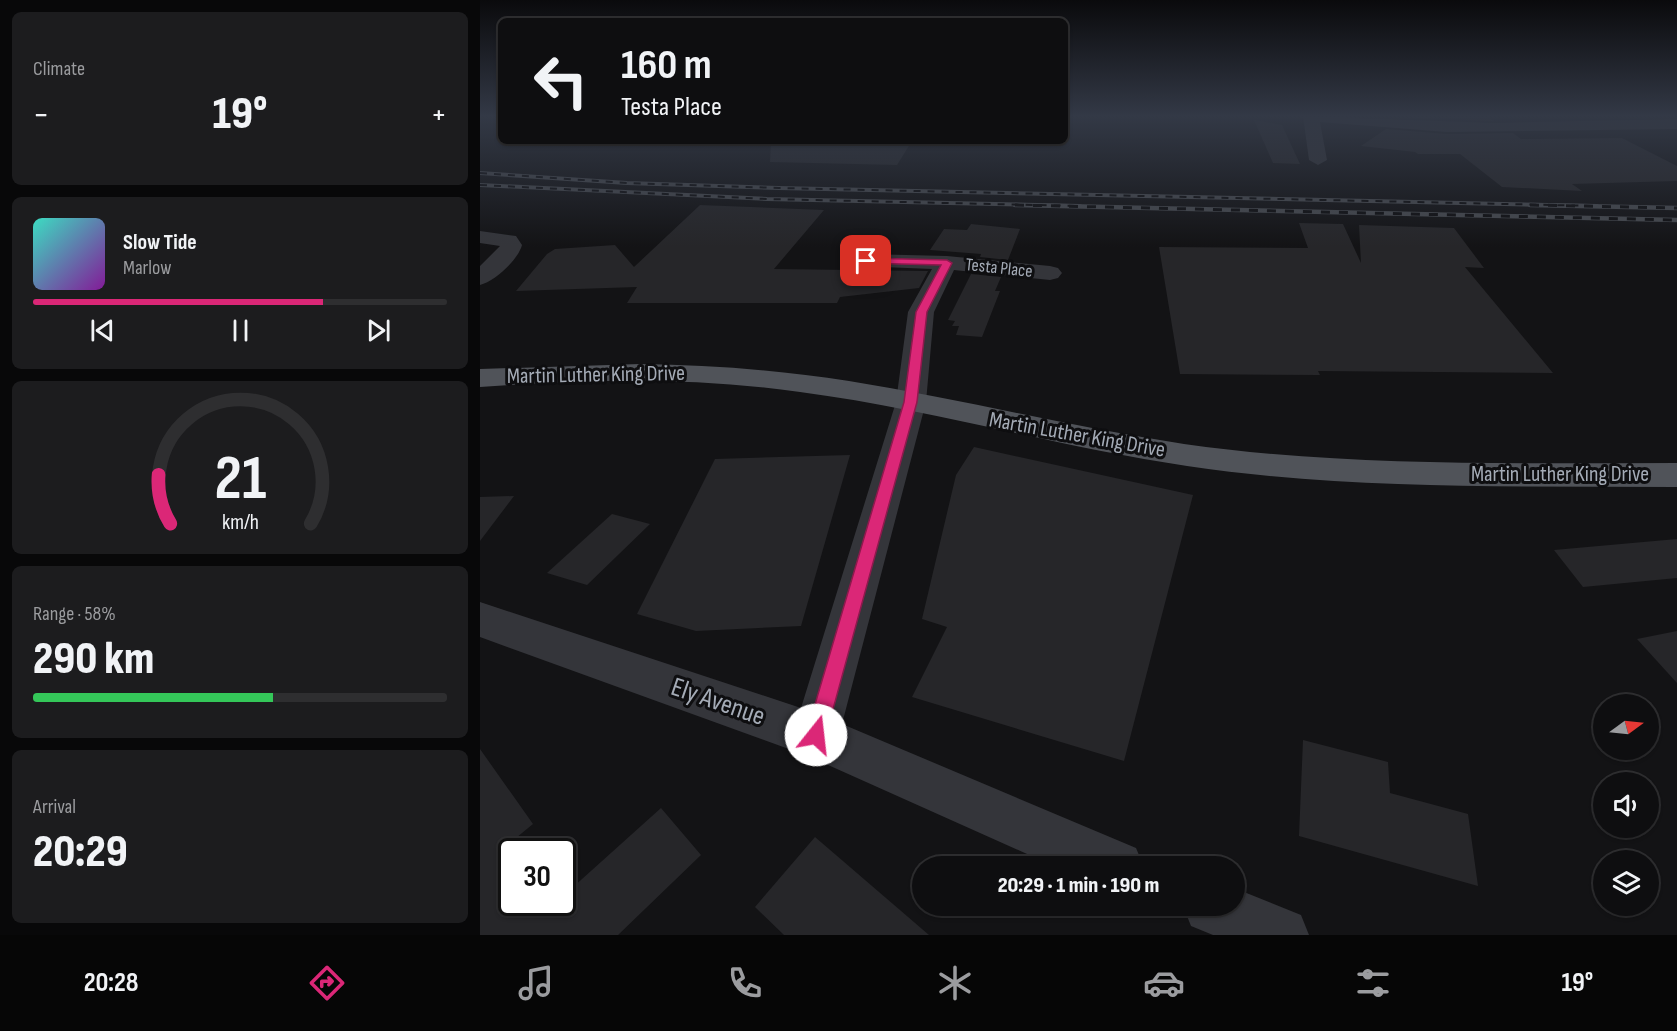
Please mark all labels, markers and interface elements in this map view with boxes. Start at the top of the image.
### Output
text: 160 m [621,40,712,91]
icon: left [522,42,600,120]
text: Climate [33,57,85,81]
text: 19° [213,87,267,142]
text: Testa Place [621,91,722,123]
text: − [33,95,49,135]
text: + [431,95,447,135]
text: Slow Tide [123,229,197,256]
pin [840,235,891,286]
icon: arrive [849,244,882,277]
street label: Testa Place [964,254,1034,282]
text: Marlow [123,256,171,280]
icon: previous [86,314,119,347]
icon: pause [224,314,257,347]
icon: next [362,314,395,347]
street label: Martin Luther King Drive [507,360,685,390]
street label: Martin Luther King Drive [987,406,1167,464]
text: 21 [214,443,266,518]
street label: Martin Luther King Drive [1471,461,1649,488]
text: km/h [221,511,259,536]
text: Range · 58% [33,602,116,626]
text: 290 km [33,632,154,687]
street label: Ely Avenue [667,671,769,733]
north arrow [1593,694,1659,760]
map controls [1593,694,1659,916]
position arrow [784,703,848,767]
button: sound [1593,772,1659,838]
text: Arrival [33,795,76,819]
text: 20:29 [33,825,128,880]
speed limit sign: 30 [498,838,576,916]
button: layers [1593,850,1659,916]
text: 20:29 · 1 min · 190 m [998,872,1159,899]
icon: directions [306,962,348,1004]
icon: music [515,962,557,1004]
icon: phone [724,962,766,1004]
icon: climate [934,962,976,1004]
icon: car [1143,962,1185,1004]
icon: filters [1352,962,1394,1004]
text: 20:28 [84,967,139,999]
text: 19° [1561,967,1593,999]

